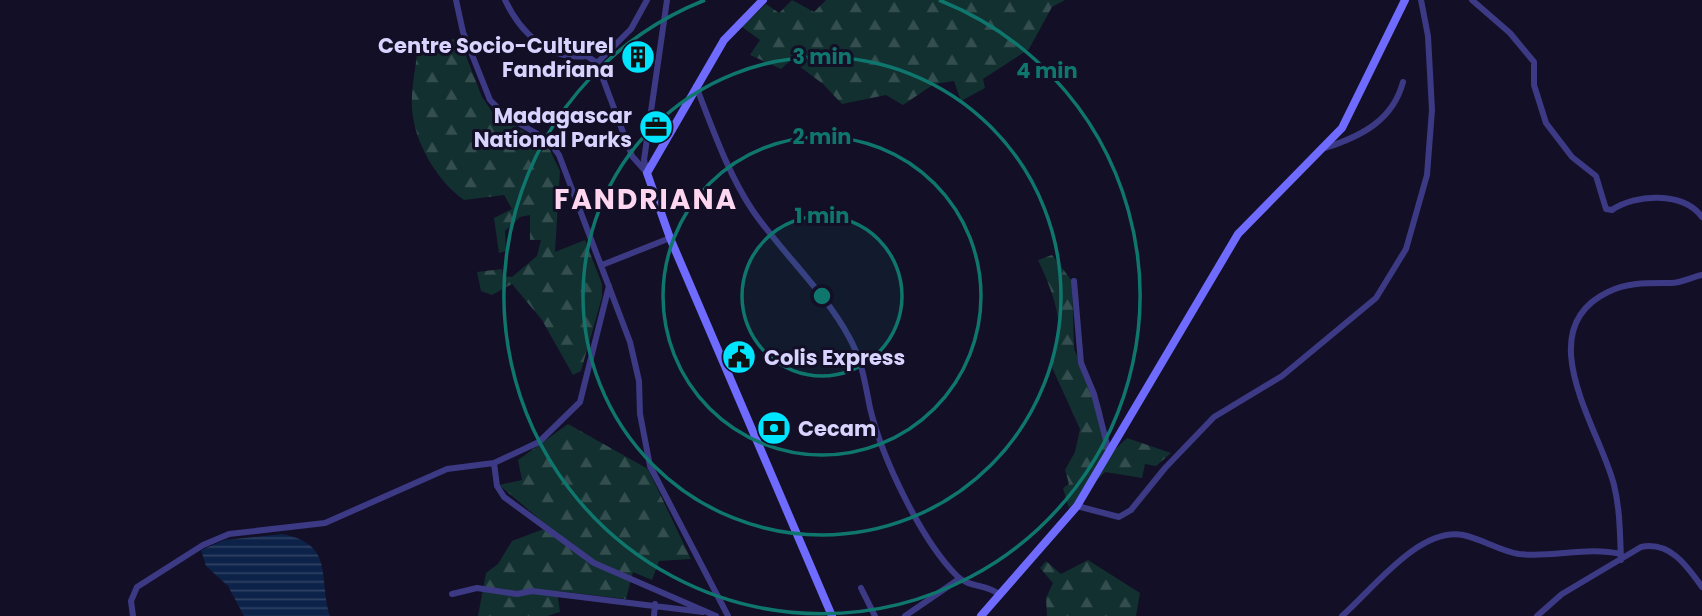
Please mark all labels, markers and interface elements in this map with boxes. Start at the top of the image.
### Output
place label: Centre Socio-Culturel Fandriana [378,31,614,84]
building icon: Centre Socio-Culturel Fandriana [619,38,657,76]
text: 3 min [792,42,852,71]
text: 4 min [1016,56,1078,85]
place label: Madagascar National Parks [474,101,632,154]
office icon: Madagascar National Parks [637,108,675,146]
text: 2 min [792,122,852,151]
district label: FANDRIANA [554,180,738,219]
text: 1 min [795,201,849,230]
centre of rings [810,284,834,308]
public building icon: Colis Express [720,338,758,376]
place label: Colis Express [764,343,905,372]
bank icon: Cecam [755,409,793,447]
place label: Cecam [798,414,876,443]

